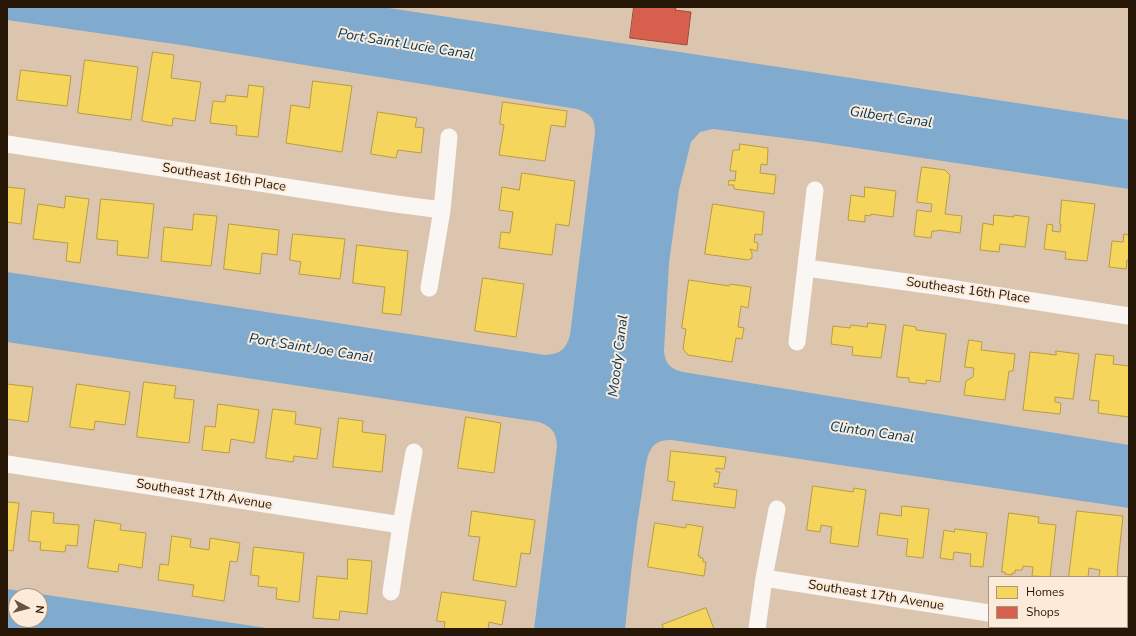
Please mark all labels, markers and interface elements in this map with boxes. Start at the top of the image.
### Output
water label: Port Saint Lucie Canal [336,26,476,64]
water label: Gilbert Canal [849,104,933,132]
street label: Southeast 16th Place [161,161,287,195]
street label: Southeast 16th Place [905,275,1031,307]
water label: Moody Canal [606,314,632,398]
water label: Port Saint Joe Canal [248,331,374,367]
water label: Clinton Canal [829,419,915,447]
street label: Southeast 17th Avenue [135,477,273,513]
legend [988,576,1128,628]
street label: Southeast 17th Avenue [807,578,945,614]
text: Homes [1026,584,1064,600]
north arrow [8,588,48,628]
text: N [31,604,47,614]
text: Shops [1026,604,1060,620]

